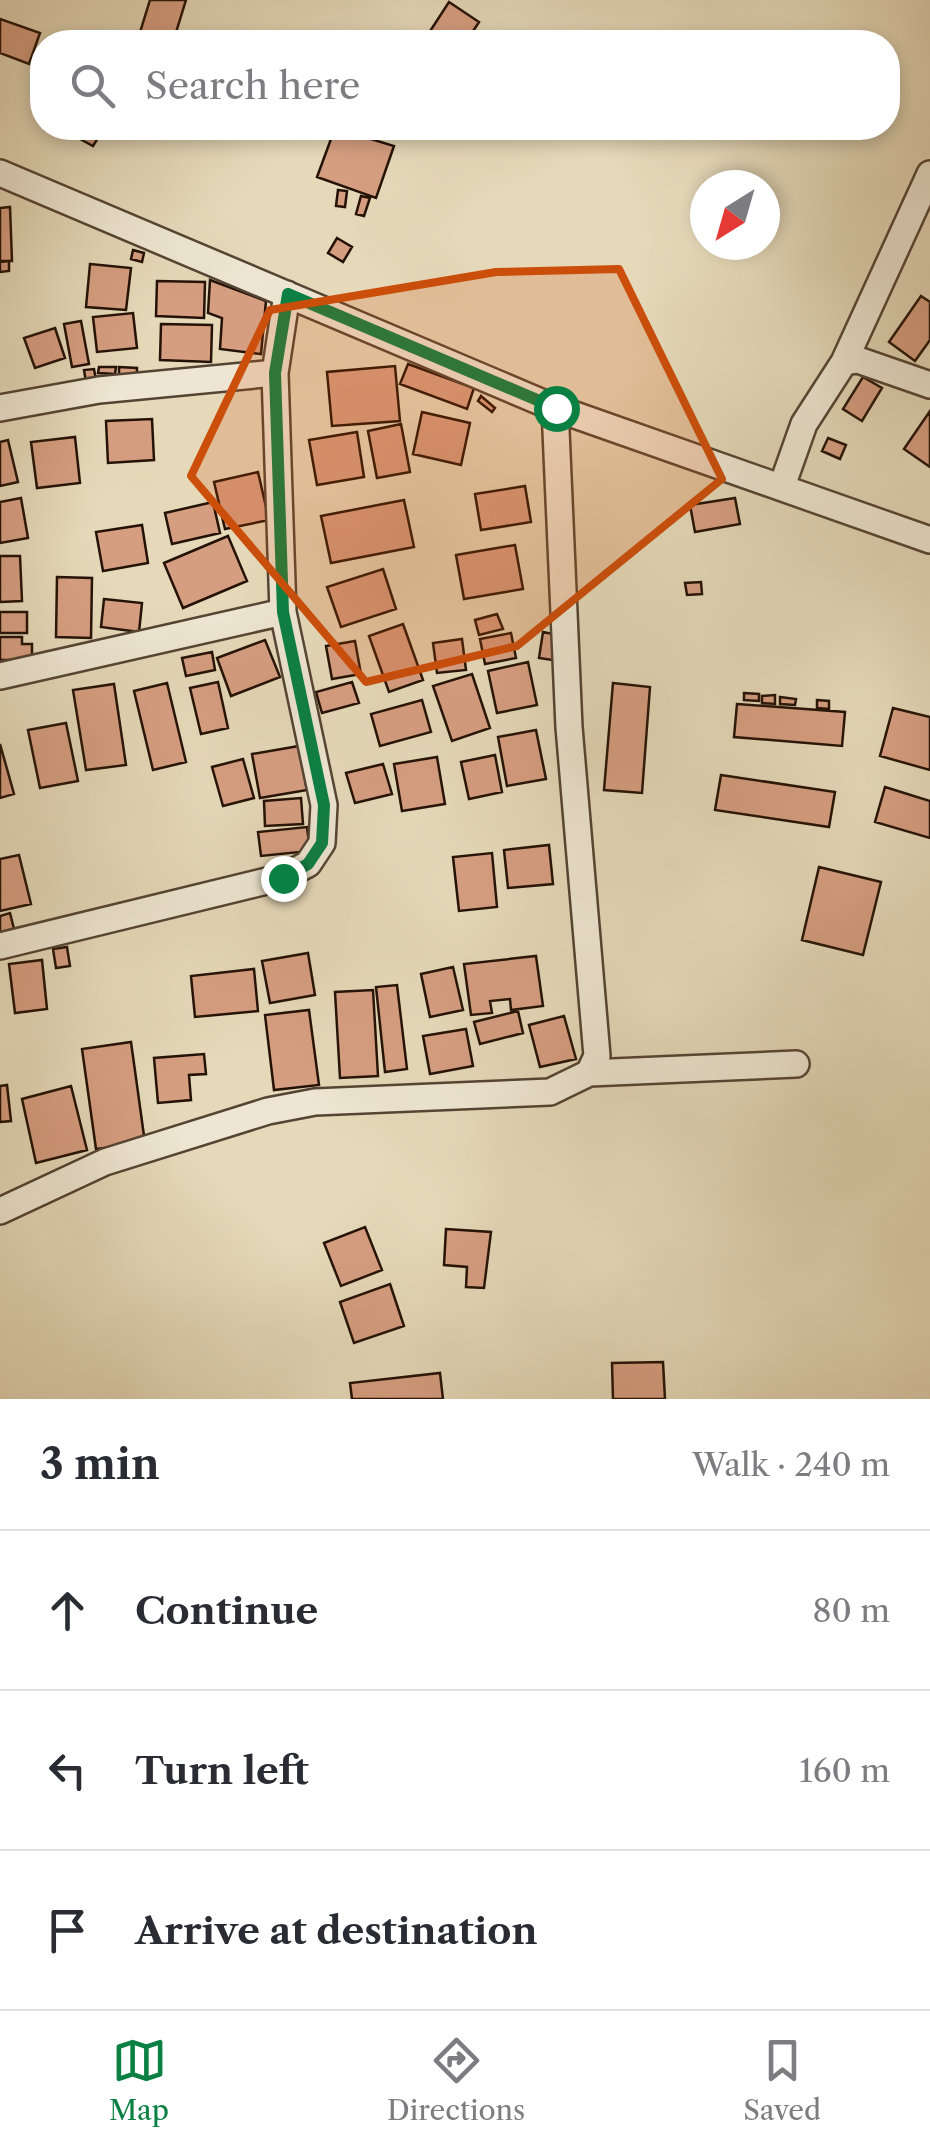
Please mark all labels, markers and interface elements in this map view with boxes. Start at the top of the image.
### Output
search box [30,30,900,140]
icon: search [65,58,120,113]
text: Search here [145,62,360,109]
north arrow [690,170,780,260]
route start [534,386,580,432]
route end [261,856,307,902]
text: 3 min [40,1438,160,1490]
text: Walk · 240 m [692,1445,890,1484]
icon: ahead [40,1583,95,1638]
text: Continue [135,1587,318,1634]
text: 80 m [812,1591,890,1630]
icon: left [40,1743,95,1798]
text: Turn left [135,1747,309,1794]
text: 160 m [799,1751,890,1790]
icon: arrive [40,1903,95,1958]
text: Arrive at destination [135,1907,538,1954]
tab: Map [109,2033,169,2127]
tab: Directions [387,2033,525,2127]
tab: Saved [743,2033,821,2127]

